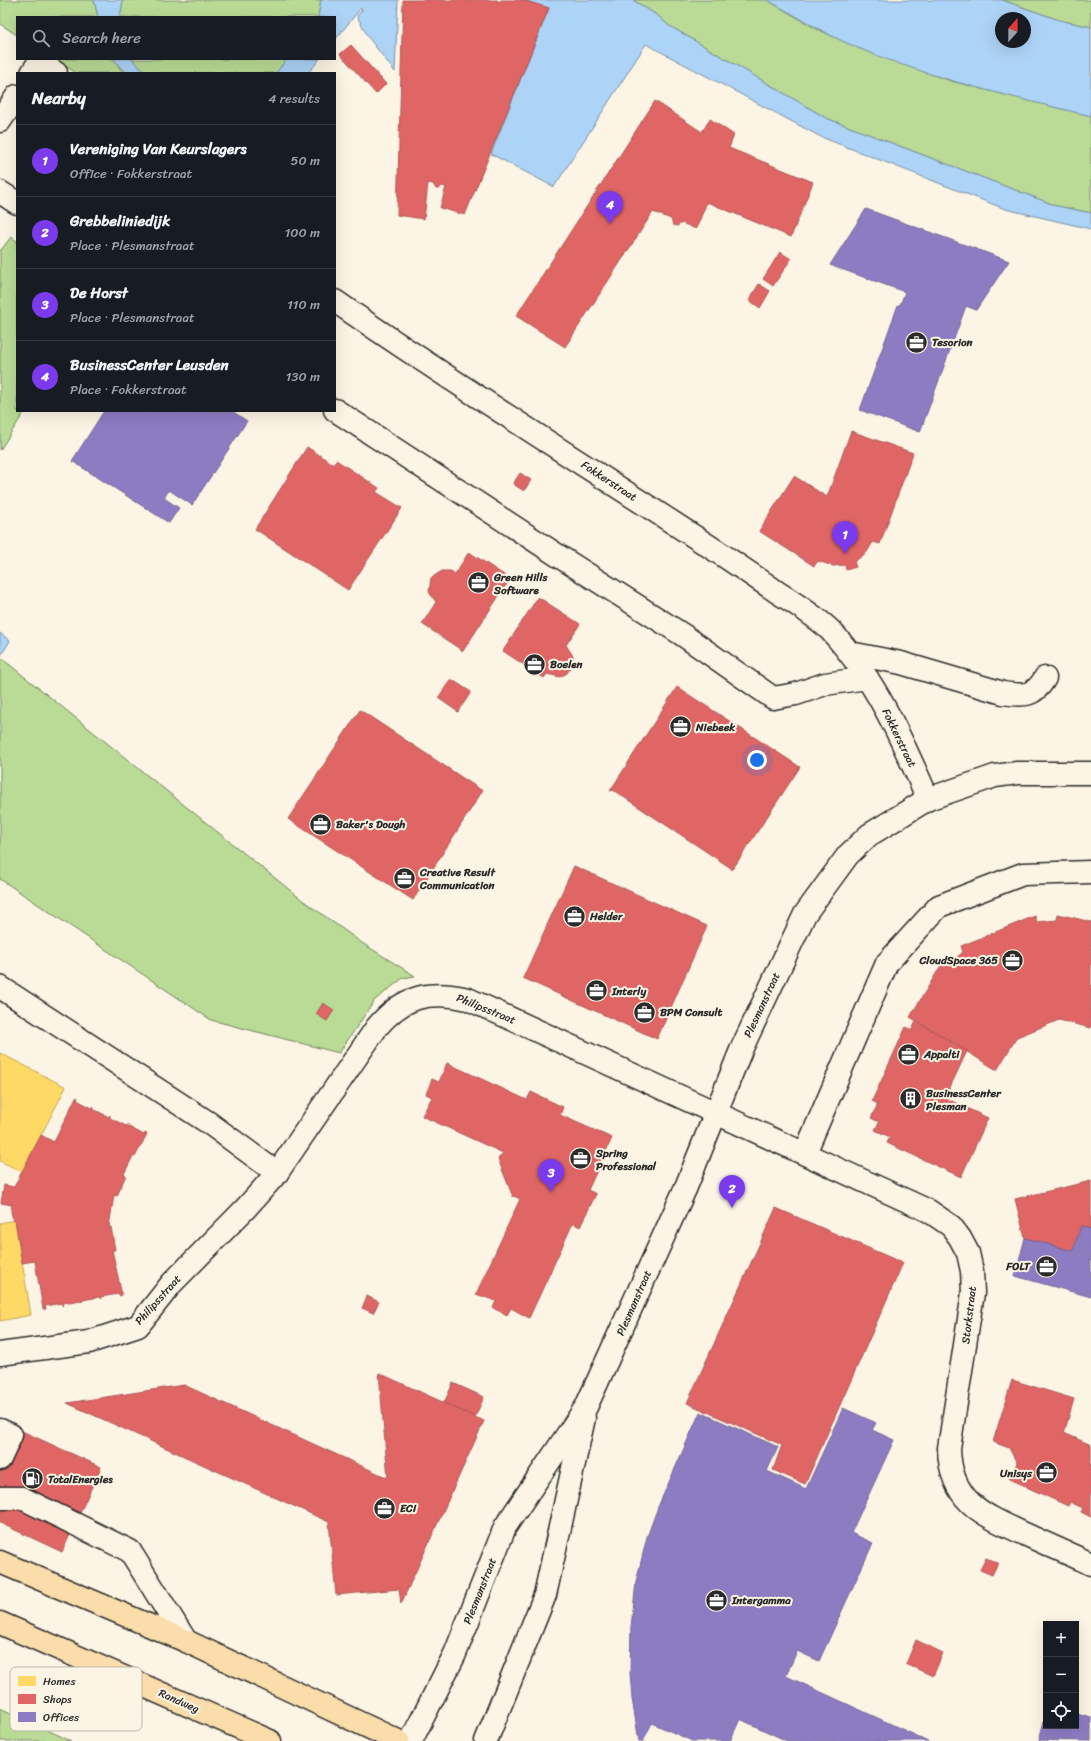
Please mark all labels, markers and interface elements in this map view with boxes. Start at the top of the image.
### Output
north arrow [995,12,1031,48]
search box [16,16,336,60]
text: Search here [62,25,141,51]
icon: search [30,27,52,49]
text: Nearby [32,83,86,113]
text: 4 results [268,87,320,110]
text: Vereniging Van Keurslagers [70,136,247,162]
text: 1 [42,149,48,172]
text: 50 m [290,149,320,172]
text: Office · Fokkerstraat [70,162,192,185]
pin: 4 [597,191,623,224]
text: Grebbeliniedijk [70,208,170,234]
text: 2 [41,221,49,244]
text: 100 m [285,221,320,244]
text: Place · Plesmanstraat [70,234,195,257]
text: De Horst [70,280,128,306]
text: 3 [41,293,49,316]
text: 110 m [287,293,320,316]
text: Place · Plesmanstraat [70,306,195,329]
office icon: Tesorion [904,329,930,355]
place label: Tesorion [932,333,973,352]
text: BusinessCenter Leusden [70,352,229,378]
text: 4 [41,365,49,388]
text: 130 m [286,365,320,388]
text: Place · Fokkerstraat [70,378,187,401]
street label: Fokkerstraat [577,456,641,506]
pin: 1 [832,521,858,554]
place label: Green Hills Software [493,568,549,600]
office icon: Green Hills Software [465,570,491,596]
office icon: Boelen [522,651,548,677]
place label: Boelen [550,655,583,674]
street label: Fokkerstraat [877,705,922,771]
office icon: Niebeek [668,714,694,740]
place label: Niebeek [695,718,735,737]
your location [747,750,767,770]
office icon: Baker's Dough [307,811,333,837]
place label: Baker's Dough [336,815,405,834]
place label: Creative Result Communication [419,863,496,895]
office icon: Creative Result Communication [392,865,418,891]
office icon: Helder [561,903,587,929]
place label: Helder [589,907,624,926]
office icon: CloudSpace 365 [1000,947,1026,973]
place label: CloudSpace 365 [918,951,998,970]
street label: Plesmanstraat [739,969,786,1041]
office icon: Interly [584,978,610,1004]
place label: Interly [611,982,646,1001]
street label: Philipsstraat [454,989,519,1030]
office icon: BPM Consult [632,999,658,1025]
place label: BPM Consult [660,1003,723,1022]
office icon: Appalti [896,1041,922,1067]
place label: Appalti [923,1045,960,1064]
place label: BusinessCenter Plesman [926,1084,1002,1116]
building icon: BusinessCenter Plesman [898,1086,924,1112]
place label: Spring Professional [595,1144,657,1176]
office icon: Spring Professional [568,1146,594,1172]
pin: 3 [538,1159,564,1192]
pin: 2 [719,1175,745,1208]
office icon: FOLT [1033,1253,1059,1279]
place label: FOLT [1005,1257,1032,1276]
street label: Plesmanstraat [611,1267,657,1339]
street label: Philipsstraat [130,1270,186,1330]
street label: Storkstraat [956,1285,982,1345]
office icon: Unisys [1034,1460,1060,1486]
place label: Unisys [1000,1464,1033,1483]
fuel station icon: TotalEnergies [20,1466,46,1492]
place label: TotalEnergies [48,1470,113,1489]
office icon: ECI [371,1495,397,1521]
place label: ECI [400,1499,417,1518]
street label: Plesmanstraat [458,1555,502,1627]
office icon: Intergamma [703,1587,729,1613]
place label: Intergamma [731,1591,791,1610]
map controls [1043,1621,1079,1729]
button: + [1043,1621,1079,1657]
button: − [1043,1657,1079,1693]
legend [10,1667,142,1731]
text: Homes [43,1672,76,1691]
street label: Randweg [156,1684,203,1719]
text: Shops [43,1690,72,1709]
button: locate [1043,1693,1079,1729]
text: Offices [43,1708,80,1727]

